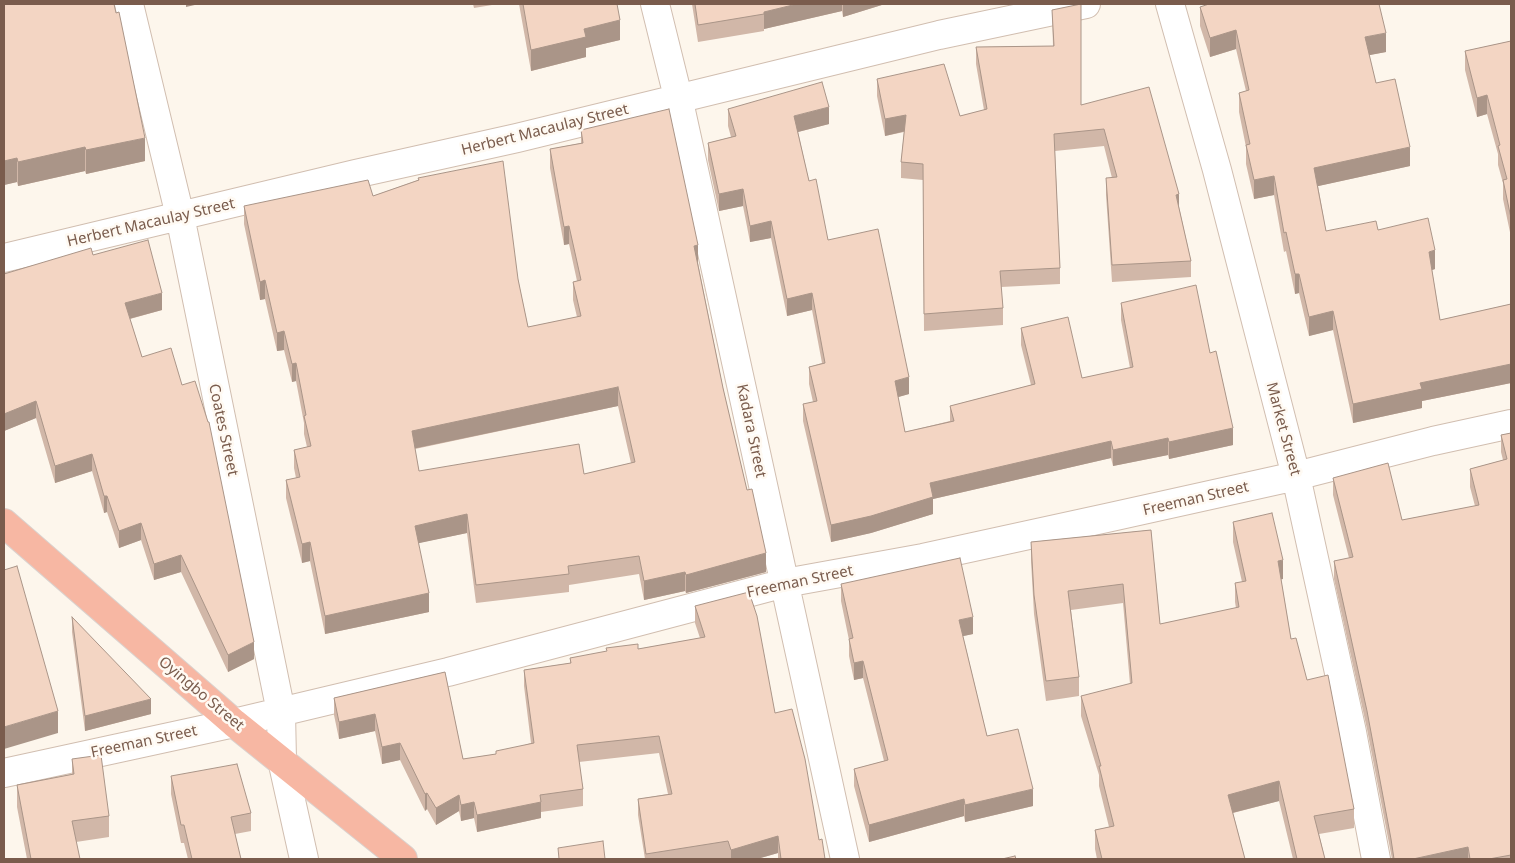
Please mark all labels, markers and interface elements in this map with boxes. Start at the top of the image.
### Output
street label: Herbert Macaulay Street [460,101,630,159]
street label: Herbert Macaulay Street [65,195,237,251]
street label: Market Street [1262,380,1304,478]
street label: Coates Street [204,382,242,478]
street label: Kadara Street [732,382,770,480]
street label: Freeman Street [1141,478,1251,520]
street label: Freeman Street [745,562,855,602]
street label: Oyingbo Street [155,653,247,735]
street label: Freeman Street [89,722,199,762]

